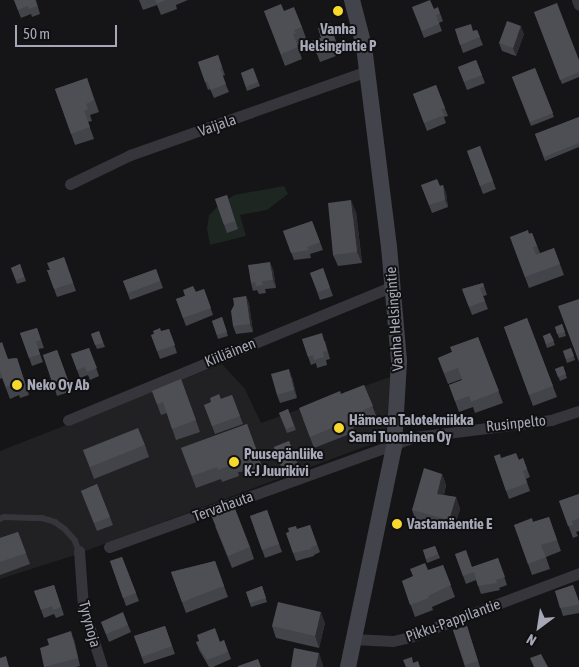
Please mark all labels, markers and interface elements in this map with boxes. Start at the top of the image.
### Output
marker: Vanha Helsingintie P [332,5,344,17]
scale bar [18,15,120,47]
place label: Vanha Helsingintie P [300,19,376,54]
text: 50 m [23,25,50,42]
street label: Vaijala [196,110,238,140]
street label: Vanha Helsingintie [381,266,407,372]
street label: Kiiliäinen [202,334,258,370]
place label: Neko Oy Ab [27,376,90,394]
marker: Neko Oy Ab [11,379,23,391]
place label: Hämeen Talotekniikka Sami Tuominen Oy [349,410,474,445]
street label: Rusinpelto [485,411,547,435]
marker: Hämeen Talotekniikka Sami Tuominen Oy [333,422,345,434]
place label: Puusepänliike K-J Juurikivi [244,444,323,479]
marker: Puusepänliike K-J Juurikivi [228,456,240,468]
street label: Tervahauta [190,487,256,525]
place label: Vastamäentie E [407,515,492,533]
marker: Vastamäentie E [391,518,403,530]
street label: Pikku-Pappilantie [403,595,503,645]
street label: Tyrynoja [75,599,105,649]
north arrow [514,602,564,652]
text: N [524,631,539,649]

